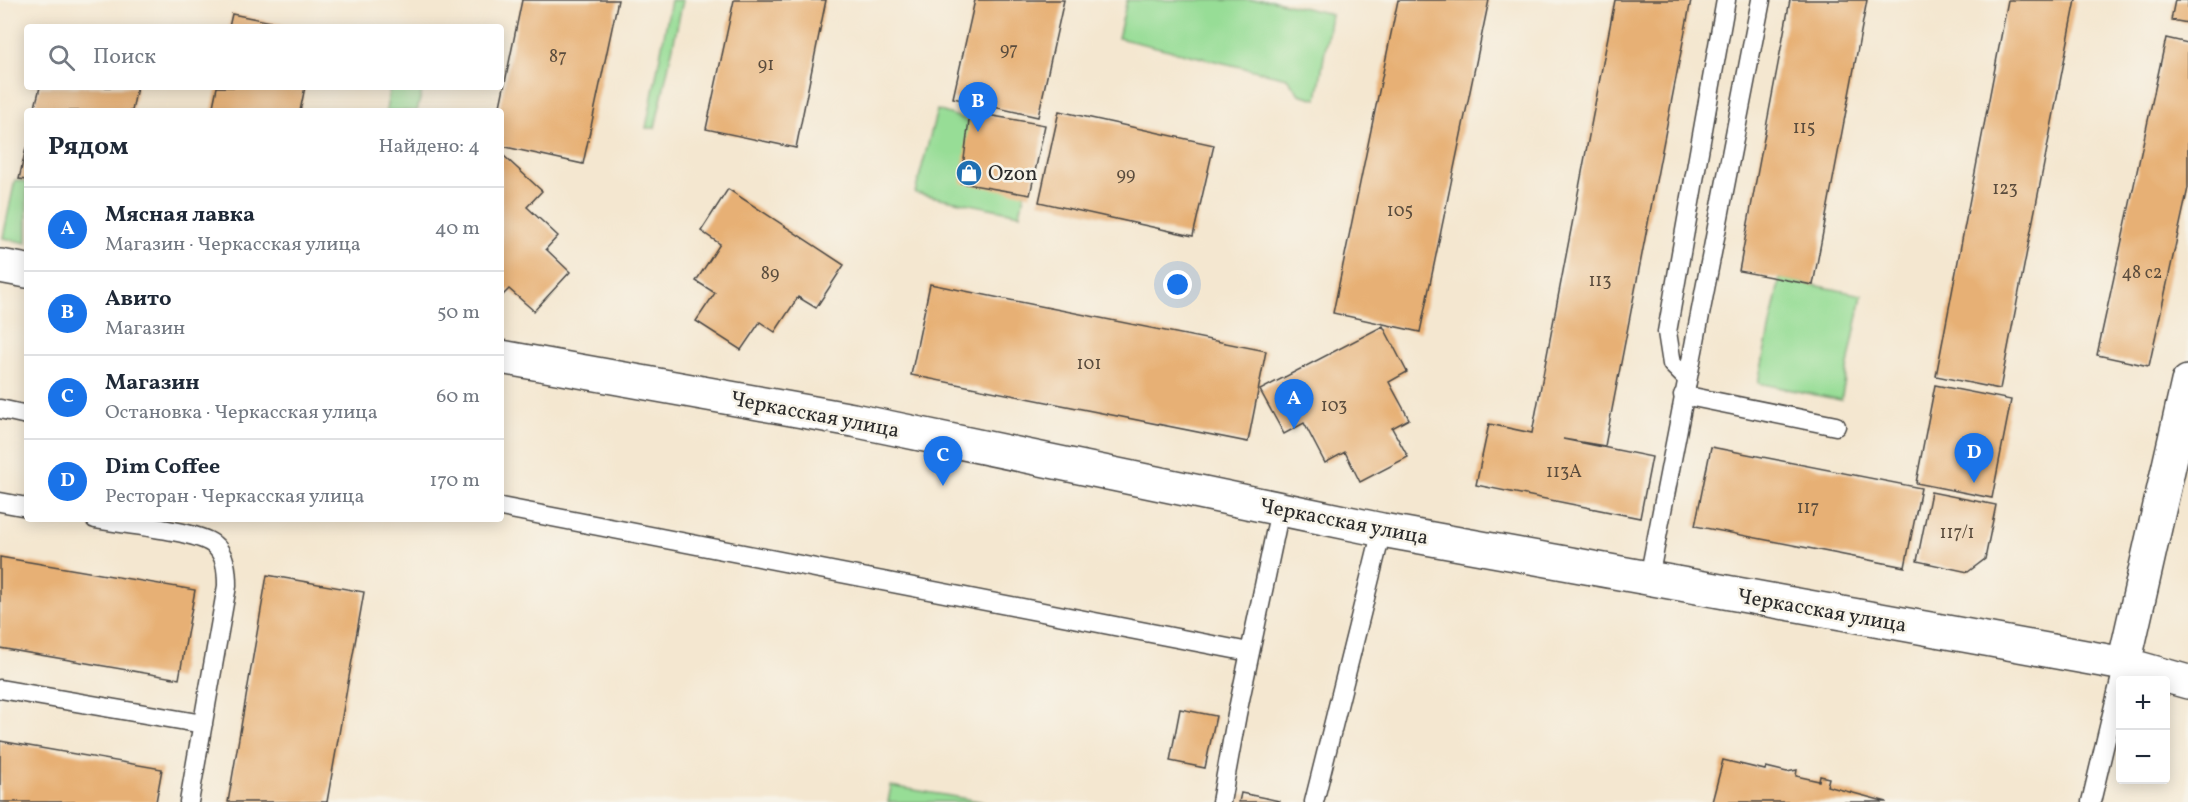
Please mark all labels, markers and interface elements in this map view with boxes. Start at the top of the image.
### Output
search box [24,24,504,90]
house number: 97 [1000,38,1018,63]
icon: search [45,41,78,74]
text: Поиск [93,42,156,73]
house number: 87 [549,45,567,70]
house number: 91 [758,53,774,78]
pin: B [958,82,998,132]
house number: 115 [1793,116,1815,141]
text: Рядом [48,129,128,165]
text: Найдено: 4 [379,133,480,161]
shop icon: Ozon [954,158,984,188]
place label: Ozon [988,160,1038,189]
house number: 99 [1117,163,1135,188]
house number: 123 [1992,177,2018,202]
house number: 105 [1387,199,1413,224]
text: Мясная лавка [105,200,255,231]
text: A [60,215,75,243]
text: 40 m [435,215,480,243]
text: Магазин · Черкасская улица [105,231,361,259]
house number: 48 с2 [2122,261,2162,286]
house number: 89 [761,262,779,287]
house number: 113 [1588,269,1612,294]
your location [1163,270,1192,299]
text: Авито [105,284,172,315]
text: B [61,299,74,327]
text: 50 m [437,299,480,327]
text: Магазин [105,315,185,343]
house number: 101 [1077,352,1101,377]
text: Магазин [105,368,200,399]
pin: A [1274,380,1314,429]
text: C [61,383,74,411]
text: 60 m [436,383,480,411]
street label: Черкасская улица [728,385,902,446]
house number: 103 [1321,394,1347,419]
text: Остановка · Черкасская улица [105,399,378,427]
pin: D [1954,434,1994,483]
pin: C [924,436,962,486]
text: Dim Coffee [105,452,220,483]
house number: 113А [1546,460,1582,485]
text: D [60,467,75,495]
text: 170 m [430,467,480,495]
text: Ресторан · Черкасская улица [105,483,364,511]
street label: Черкасская улица [1257,492,1431,553]
house number: 117 [1797,496,1819,521]
house number: 117/1 [1940,521,1975,546]
street label: Черкасская улица [1735,582,1909,641]
map controls [2116,676,2170,784]
button: + [2116,676,2170,730]
button: − [2116,730,2170,784]

